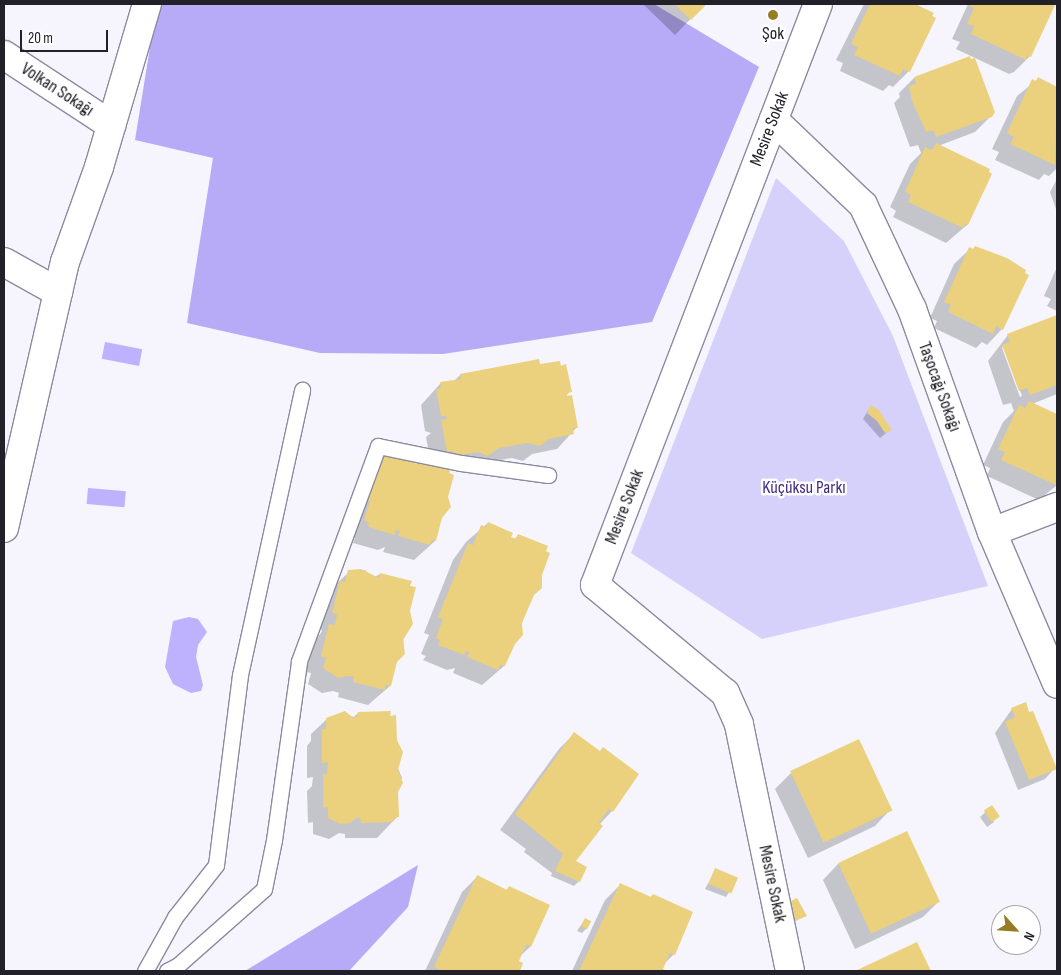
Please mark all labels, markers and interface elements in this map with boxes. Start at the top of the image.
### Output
marker: Şok [767,9,779,21]
scale bar [22,20,110,52]
place label: Şok [762,23,784,45]
text: 20 m [28,29,53,48]
street label: Volkan Sokağı [17,59,97,121]
street label: Mesire Sokak [746,88,794,170]
street label: Taşocağı Sokağı [913,339,965,435]
street label: Mesire Sokak [601,466,649,548]
park label: Küçüksu Parkı [762,477,846,499]
street label: Mesire Sokak [753,843,791,925]
north arrow [991,905,1041,955]
text: N [1020,929,1038,943]

